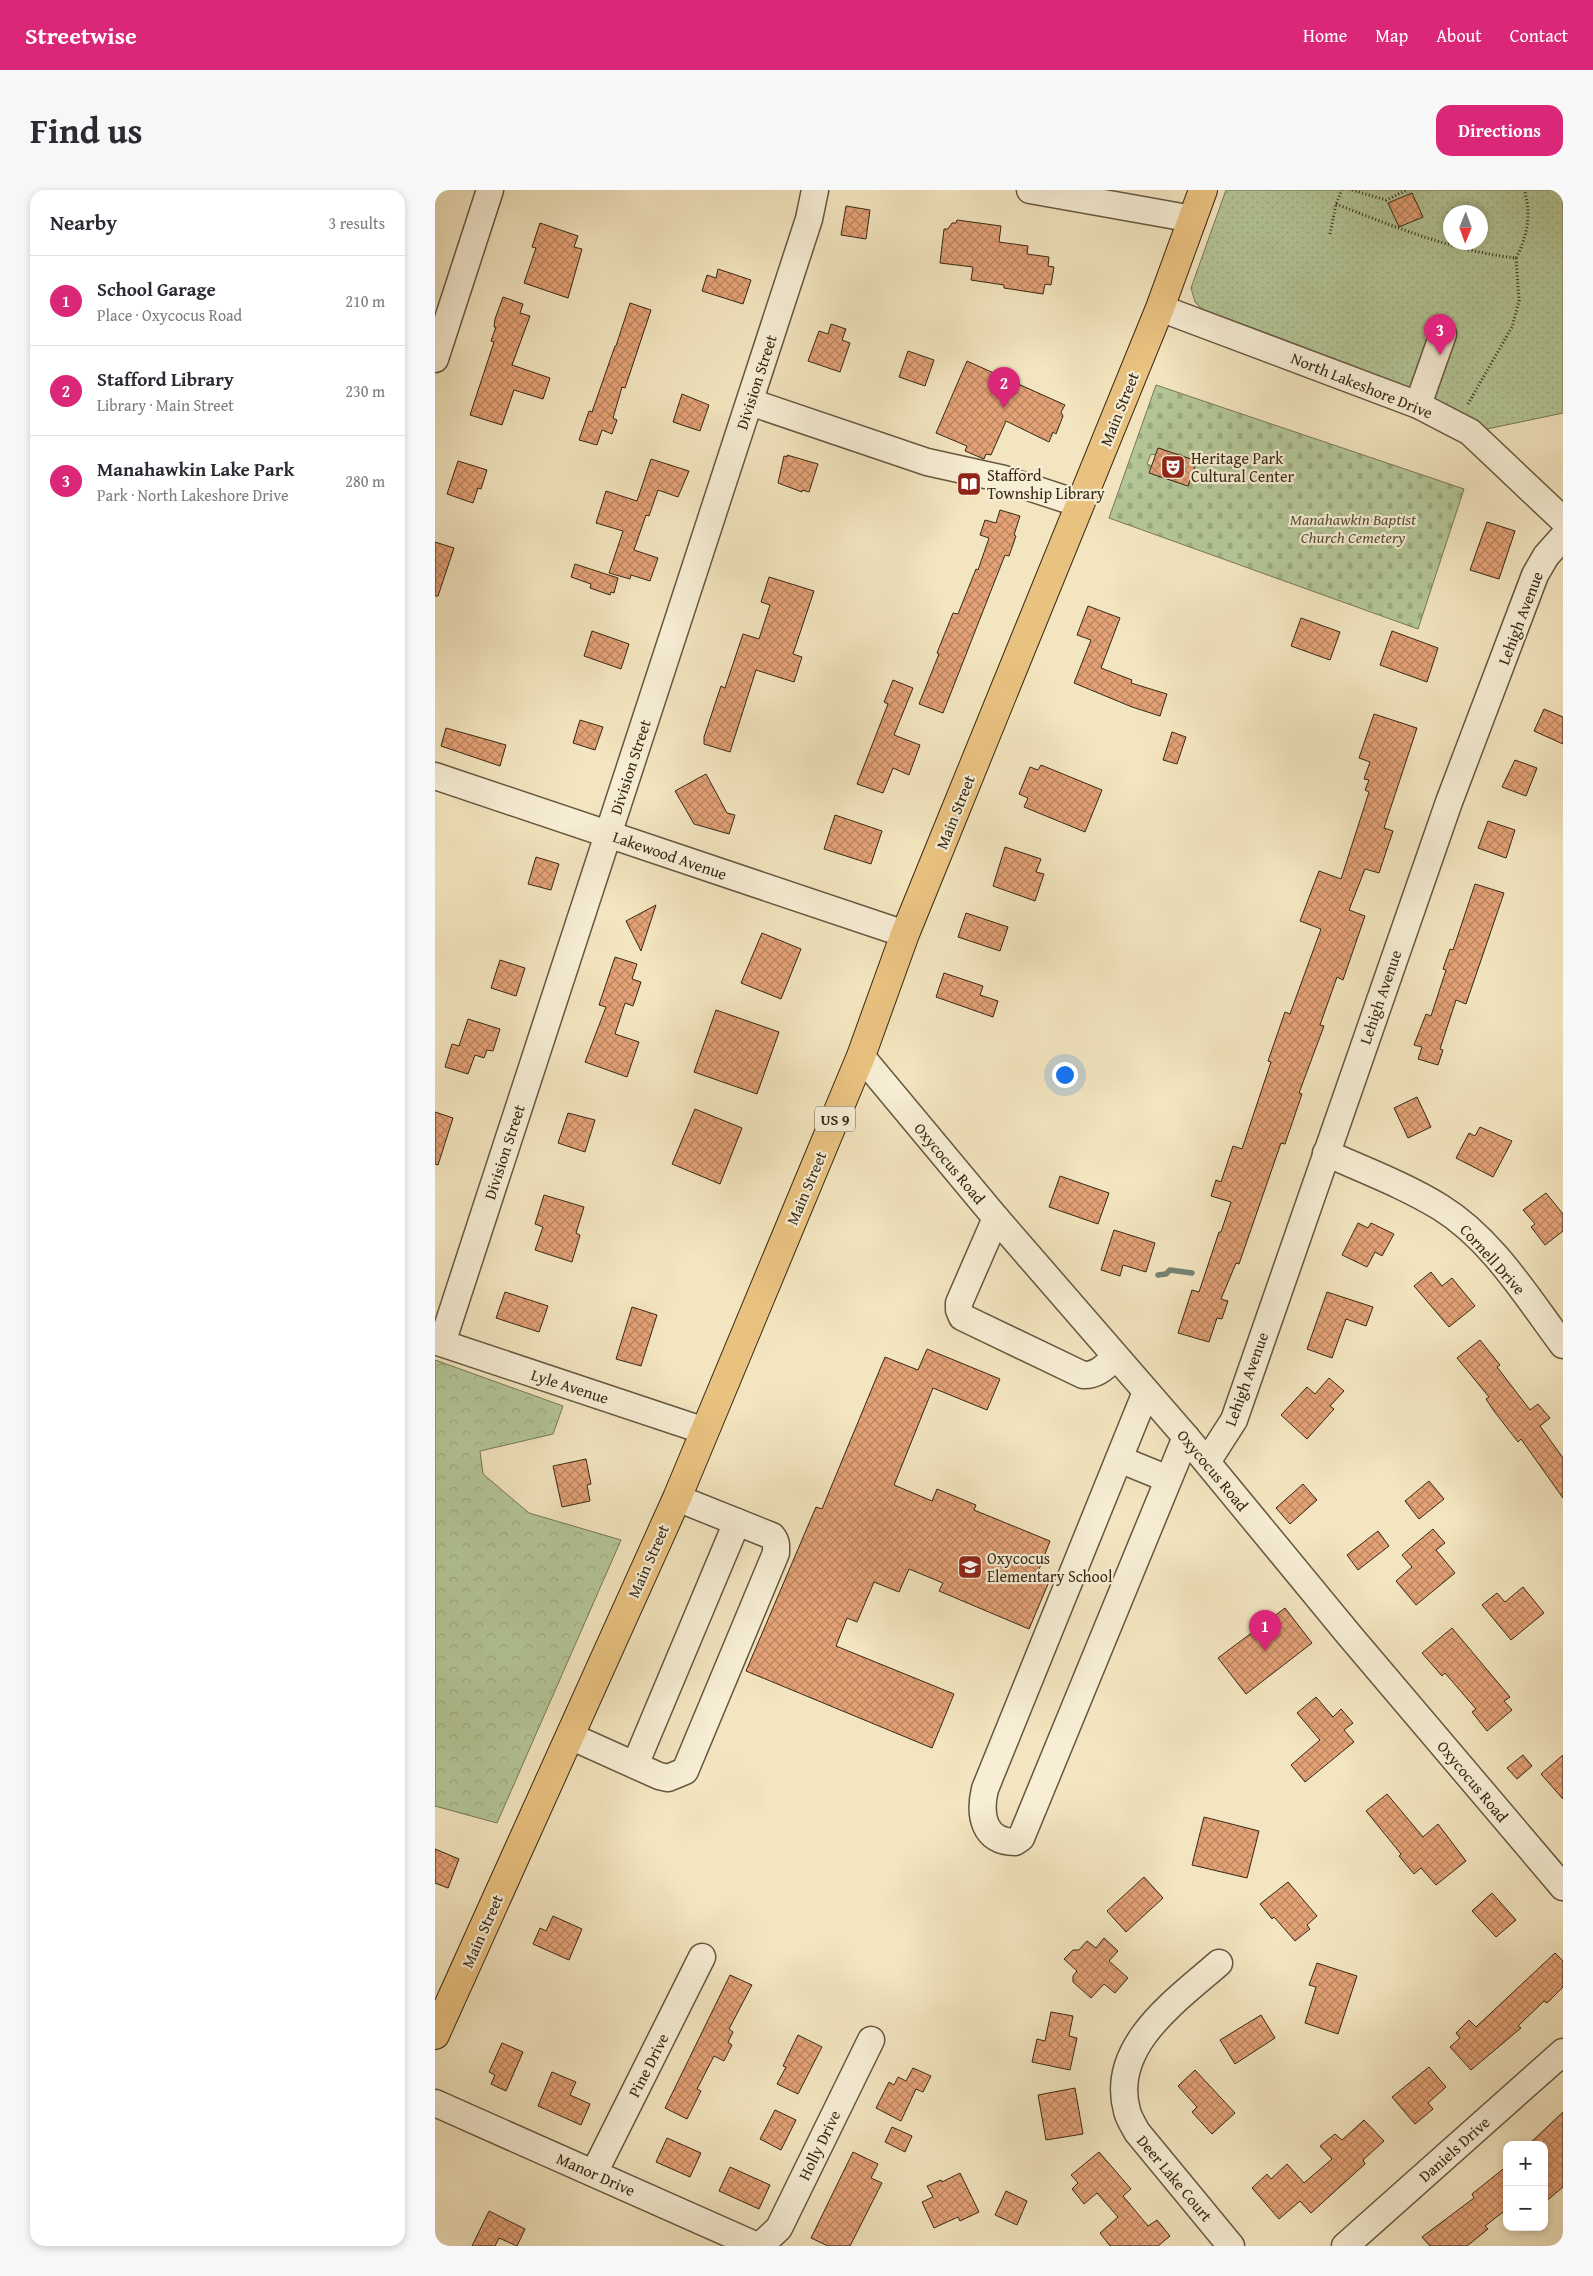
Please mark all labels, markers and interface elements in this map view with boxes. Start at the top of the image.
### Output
text: Streetwise [25,18,137,53]
text: Home [1303,22,1347,49]
text: Map [1375,22,1408,49]
text: About [1436,22,1482,49]
text: Contact [1510,22,1568,49]
text: Find us [30,105,143,156]
button: Directions [1436,105,1563,156]
north arrow [1443,205,1488,250]
text: Nearby [50,207,117,238]
text: 3 results [328,211,385,235]
text: School Garage [97,275,216,303]
text: 1 [62,289,70,313]
text: 210 m [345,289,385,313]
text: Place · Oxycocus Road [97,303,242,327]
pin: 3 [1424,314,1456,355]
street label: Division Street [729,331,783,433]
street label: North Lakeshore Drive [1288,346,1436,424]
text: Stafford Library [97,365,234,393]
pin: 2 [988,367,1020,408]
street label: Main Street [1093,368,1145,450]
text: 2 [62,379,70,403]
text: 230 m [345,379,385,403]
text: Library · Main Street [97,393,234,417]
place label: Heritage Park Cultural Center [1191,446,1295,488]
theatre icon: Heritage Park Cultural Center [1160,454,1186,480]
text: Manahawkin Lake Park [97,455,294,483]
place label: Stafford Township Library [987,463,1105,505]
text: 3 [62,469,70,493]
text: 280 m [345,469,385,493]
library icon: Stafford Township Library [956,471,982,497]
text: Park · North Lakeshore Drive [97,483,288,507]
park label: Manahawkin Baptist Church Cemetery [1290,507,1417,549]
street label: Lehigh Avenue [1491,568,1549,668]
street label: Division Street [603,716,657,818]
street label: Main Street [929,771,981,853]
street label: Lakewood Avenue [610,824,730,886]
street label: Lehigh Avenue [1353,947,1407,1047]
your location [1052,1062,1078,1088]
street label: Division Street [477,1101,531,1203]
road number: US 9 [815,1106,855,1132]
street label: Oxycocus Road [909,1117,992,1209]
street label: Main Street [780,1147,832,1229]
street label: Cornell Drive [1455,1218,1531,1300]
street label: Lehigh Avenue [1218,1329,1274,1429]
street label: Lyle Avenue [528,1362,612,1410]
street label: Oxycocus Road [1172,1424,1255,1516]
street label: Main Street [621,1520,675,1602]
place label: Oxycocus Elementary School [987,1546,1113,1588]
school or university icon: Oxycocus Elementary School [957,1554,983,1580]
pin: 1 [1249,1610,1281,1651]
street label: Oxycocus Road [1432,1735,1515,1827]
street label: Main Street [455,1890,509,1972]
street label: Pine Drive [622,2029,674,2101]
street label: Holly Drive [792,2106,846,2184]
street label: Daniels Drive [1413,2110,1495,2188]
street label: Deer Lake Court [1131,2129,1219,2227]
map controls [1503,2141,1548,2231]
button: + [1503,2141,1548,2186]
street label: Manor Drive [553,2146,639,2202]
button: − [1503,2186,1548,2231]

